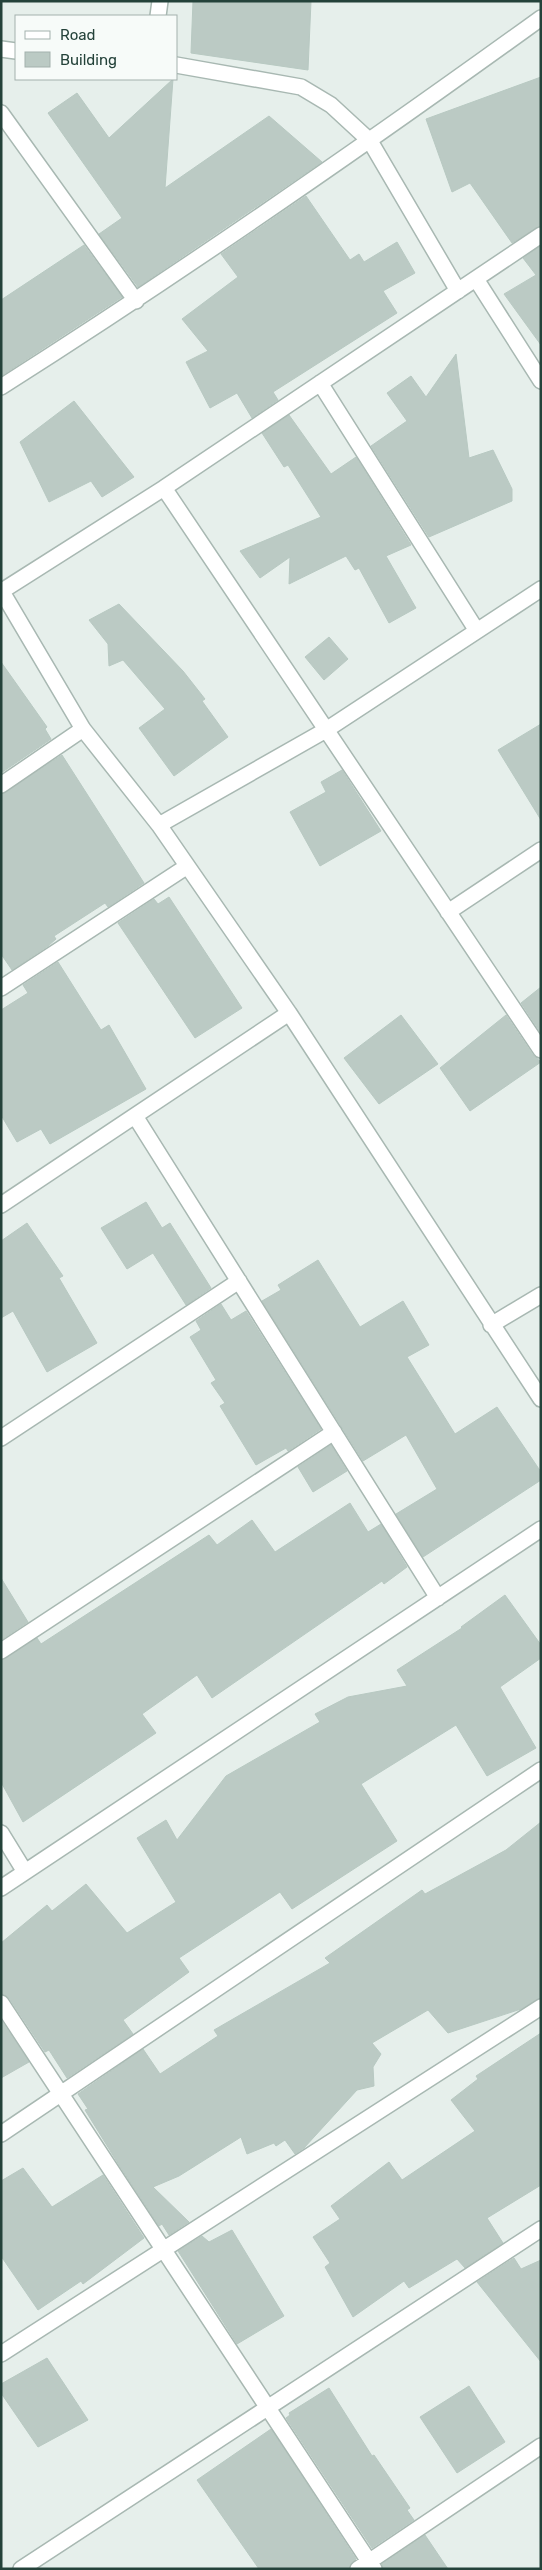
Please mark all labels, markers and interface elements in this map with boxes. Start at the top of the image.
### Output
legend [15,15,178,80]
text: Road [60,26,96,44]
text: Building [60,51,117,69]

